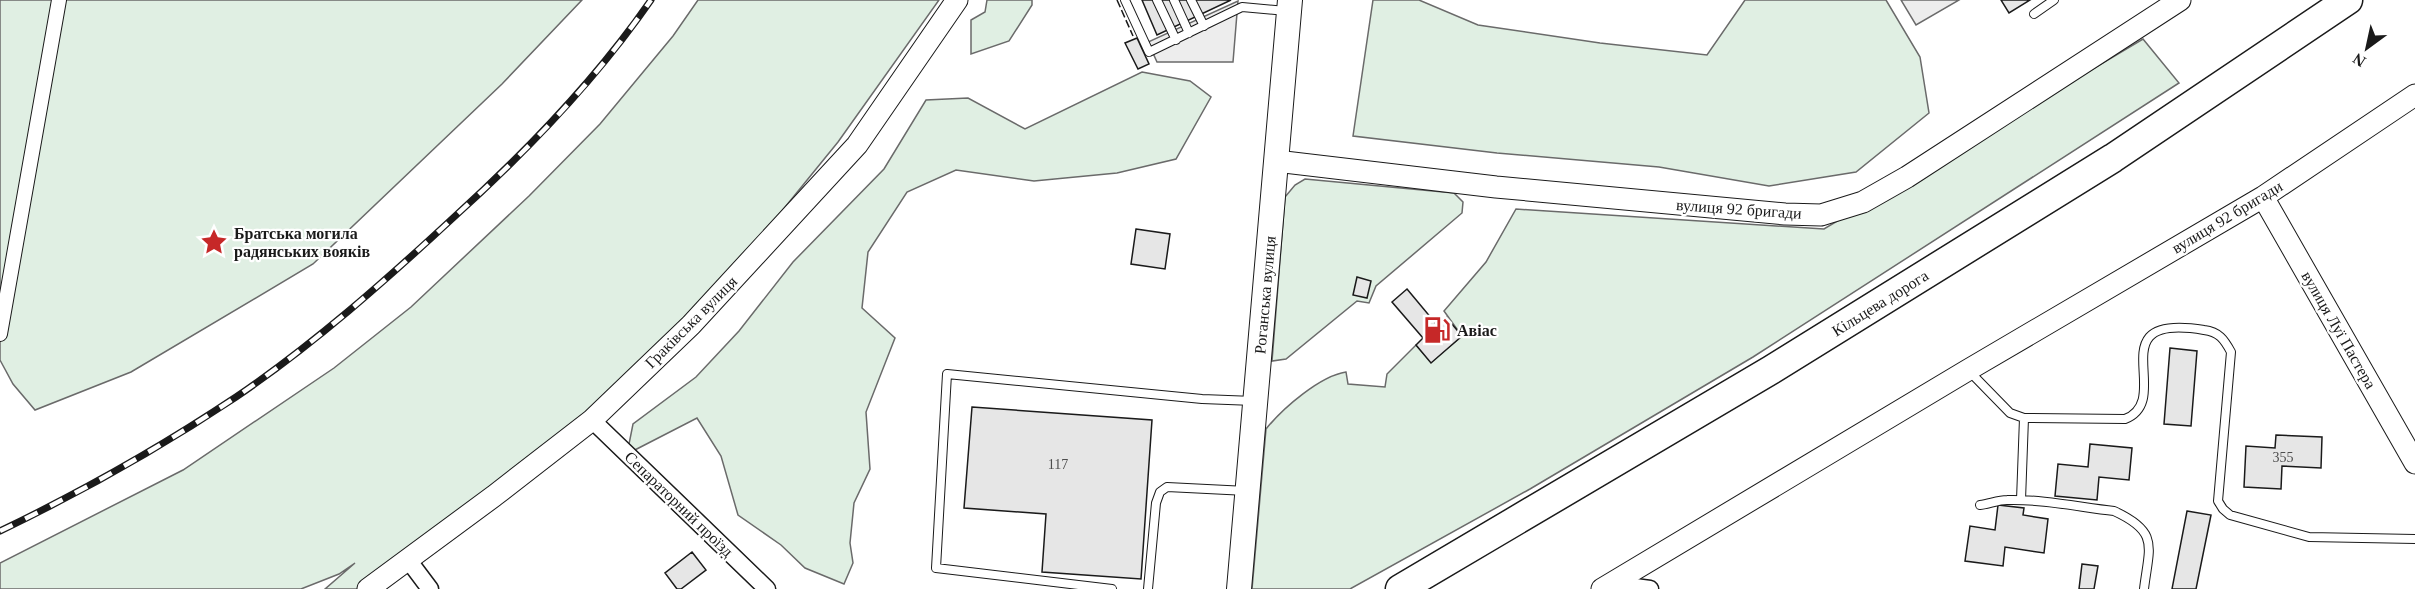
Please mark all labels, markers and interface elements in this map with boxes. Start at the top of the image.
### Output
north arrow [2337,18,2397,78]
text: N [2349,50,2369,70]
street label: вулиця 92 бригади [2169,177,2286,258]
street label: вулиця 92 бригади [1676,196,1803,223]
place label: Братська могила радянських вояків [234,225,370,261]
place icon: Братська могила радянських вояків [199,227,229,257]
street label: Роганська вулиця [1251,235,1280,355]
street label: Кільцева дорога [1829,267,1932,340]
street label: вулиця Луї Пастера [2298,268,2380,392]
street label: Граківська вулиця [642,272,742,372]
fuel station icon: Авіас [1422,315,1452,345]
place label: Авіас [1457,322,1497,339]
street label: Сепараторний проїзд [621,448,737,561]
house number: 355 [2273,450,2294,465]
house number: 117 [1048,457,1068,472]

